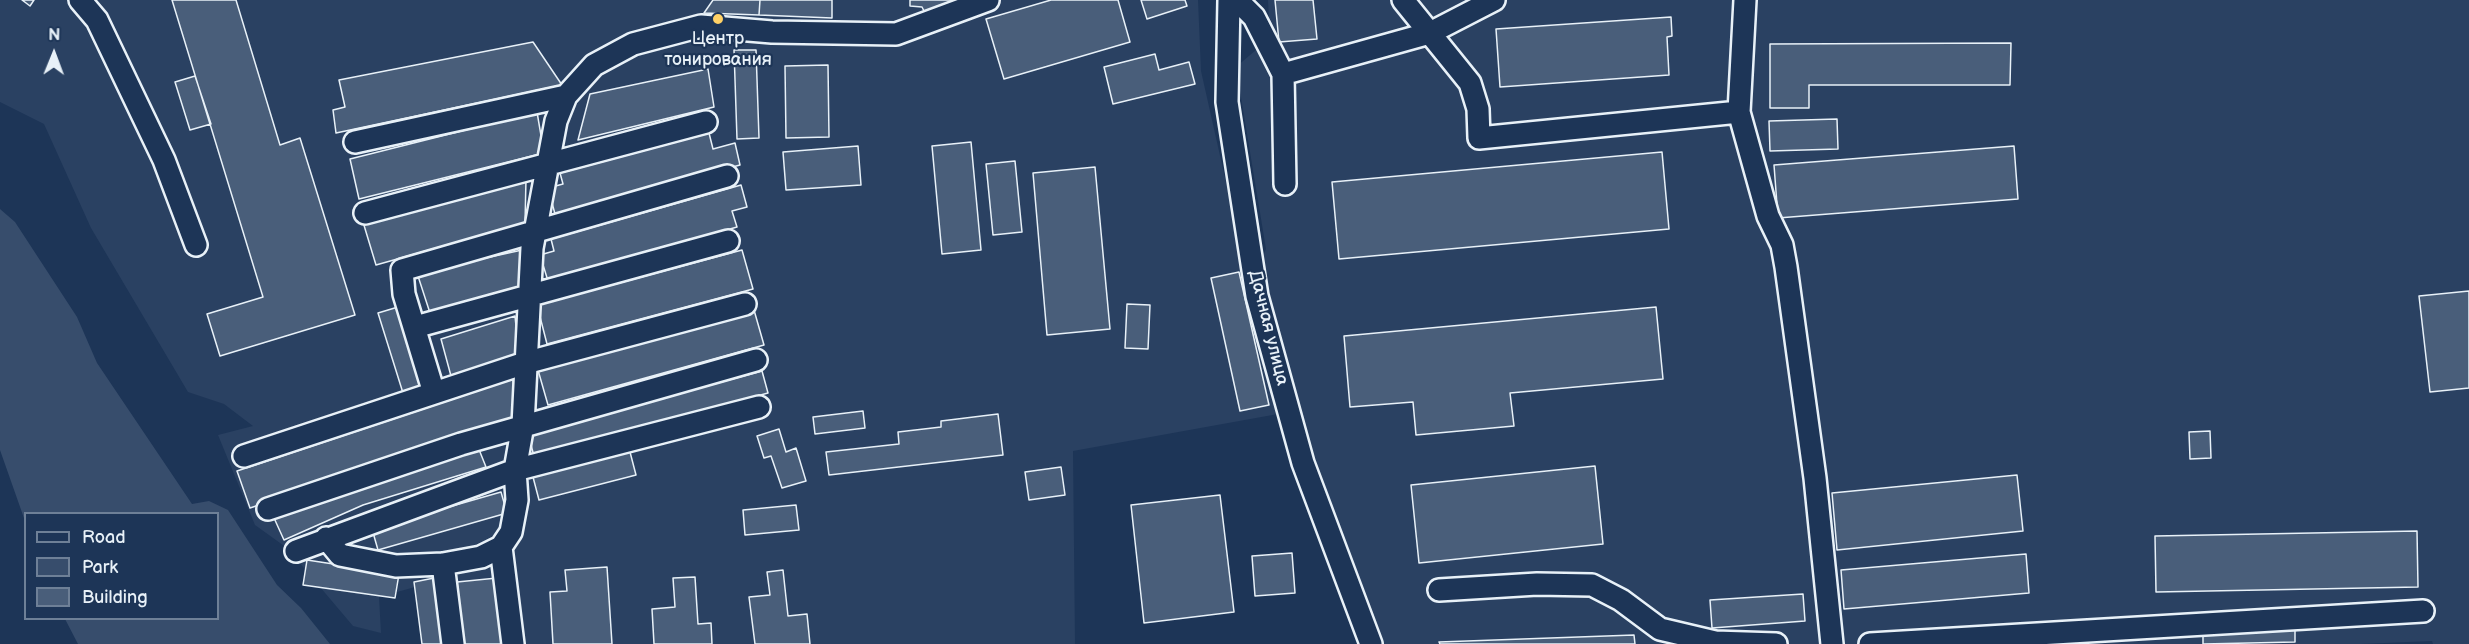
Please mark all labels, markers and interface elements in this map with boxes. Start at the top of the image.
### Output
marker: Центр тонирования [711,12,725,26]
north arrow [24,24,84,84]
text: N [48,26,61,45]
place label: Центр тонирования [664,28,772,70]
street label: Дачная улица [1243,268,1293,388]
legend [24,512,219,620]
text: Road [82,527,126,548]
text: Park [82,557,118,578]
text: Building [82,587,148,608]

